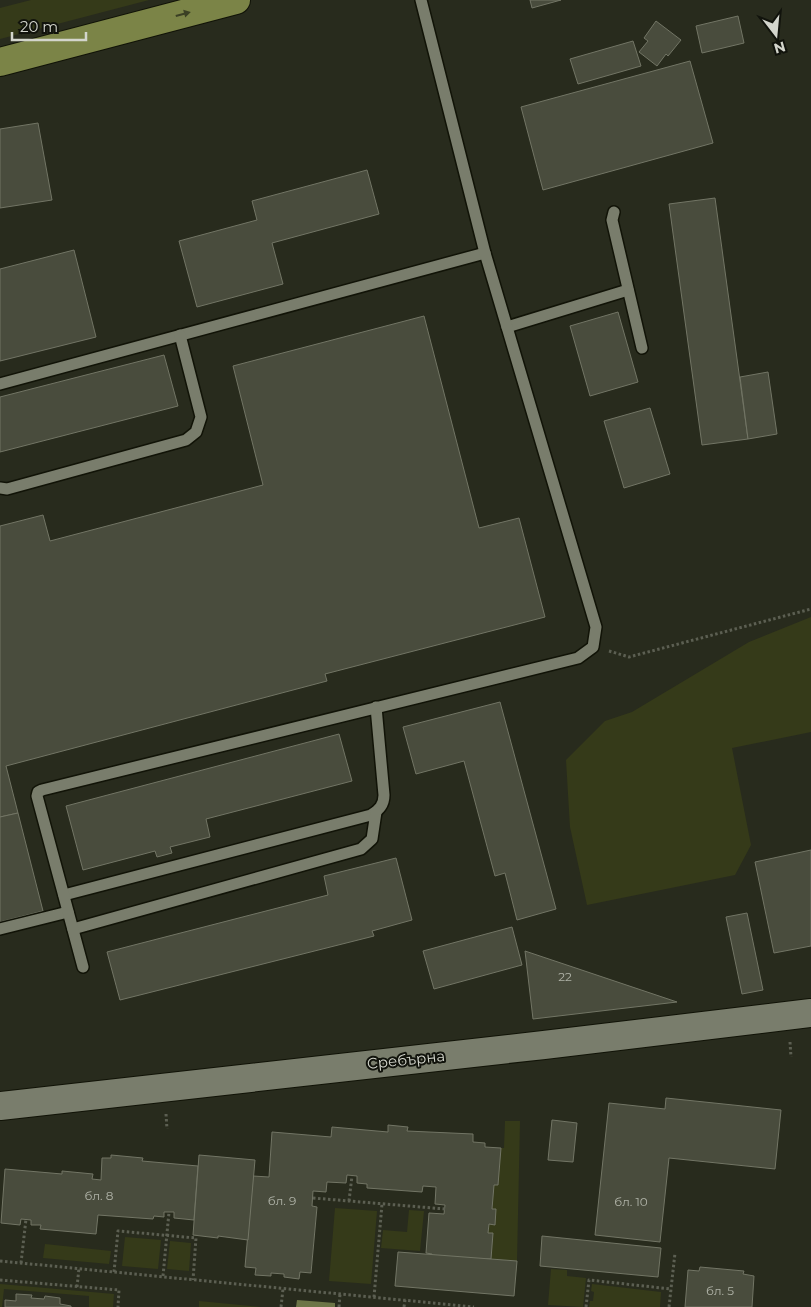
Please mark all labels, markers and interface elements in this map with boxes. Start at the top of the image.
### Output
scale bar [12,10,86,42]
one-way arrow [175,10,190,18]
north arrow [751,10,801,60]
text: 20 m [20,17,58,36]
text: N [772,37,788,58]
house number: 22 [558,969,572,984]
street label: Сребърна [366,1046,446,1073]
house number: бл. 8 [85,1188,114,1203]
house number: бл. 9 [268,1193,296,1208]
house number: бл. 10 [614,1194,648,1209]
house number: бл. 5 [706,1283,734,1298]

